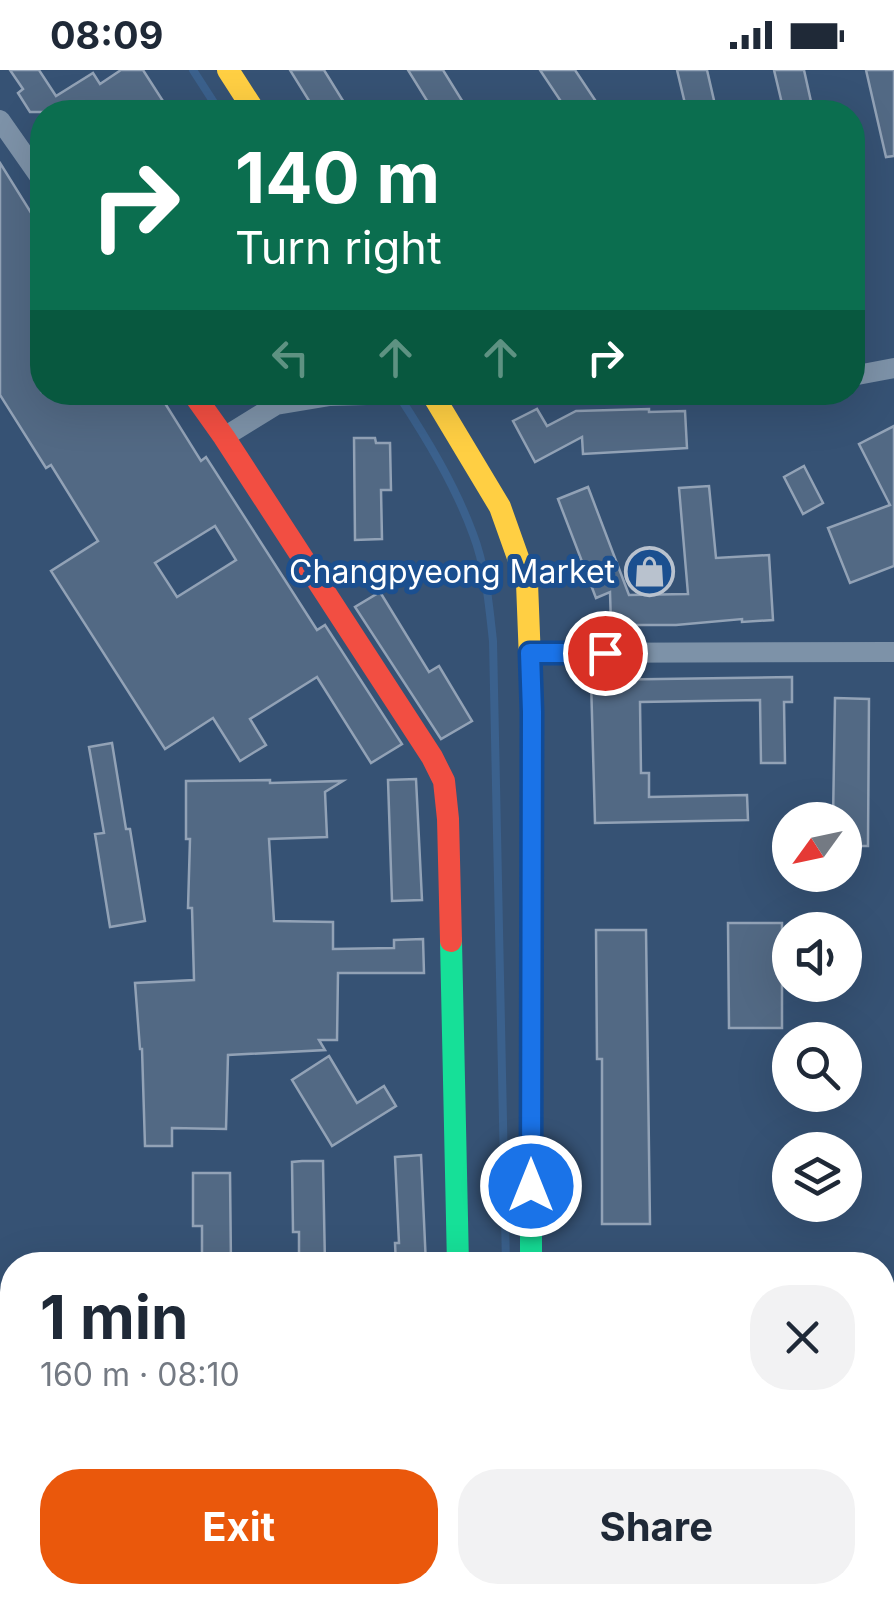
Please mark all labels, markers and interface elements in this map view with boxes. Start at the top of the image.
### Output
text: 08:09 [50,12,163,58]
text: 140 m [235,135,440,220]
icon: right [70,140,200,270]
text: Turn right [235,220,442,275]
icon: left [263,330,318,385]
icon: ahead [368,330,423,385]
icon: ahead [473,330,528,385]
icon: right [578,330,633,385]
shop icon: Changpyeong Market [624,545,676,597]
place label: Changpyeong Market [289,552,615,591]
pin [563,611,648,696]
icon: arrive [578,626,633,681]
north arrow [772,802,862,892]
map controls [772,802,862,1222]
button: sound [772,912,862,1002]
button: search [772,1022,862,1112]
button: layers [772,1132,862,1222]
position arrow [479,1134,583,1238]
text: 1 min [40,1281,188,1353]
button: close [750,1285,855,1390]
text: 160 m · 08:10 [40,1355,240,1394]
button: Exit [40,1469,438,1584]
button: Share [458,1469,855,1584]

